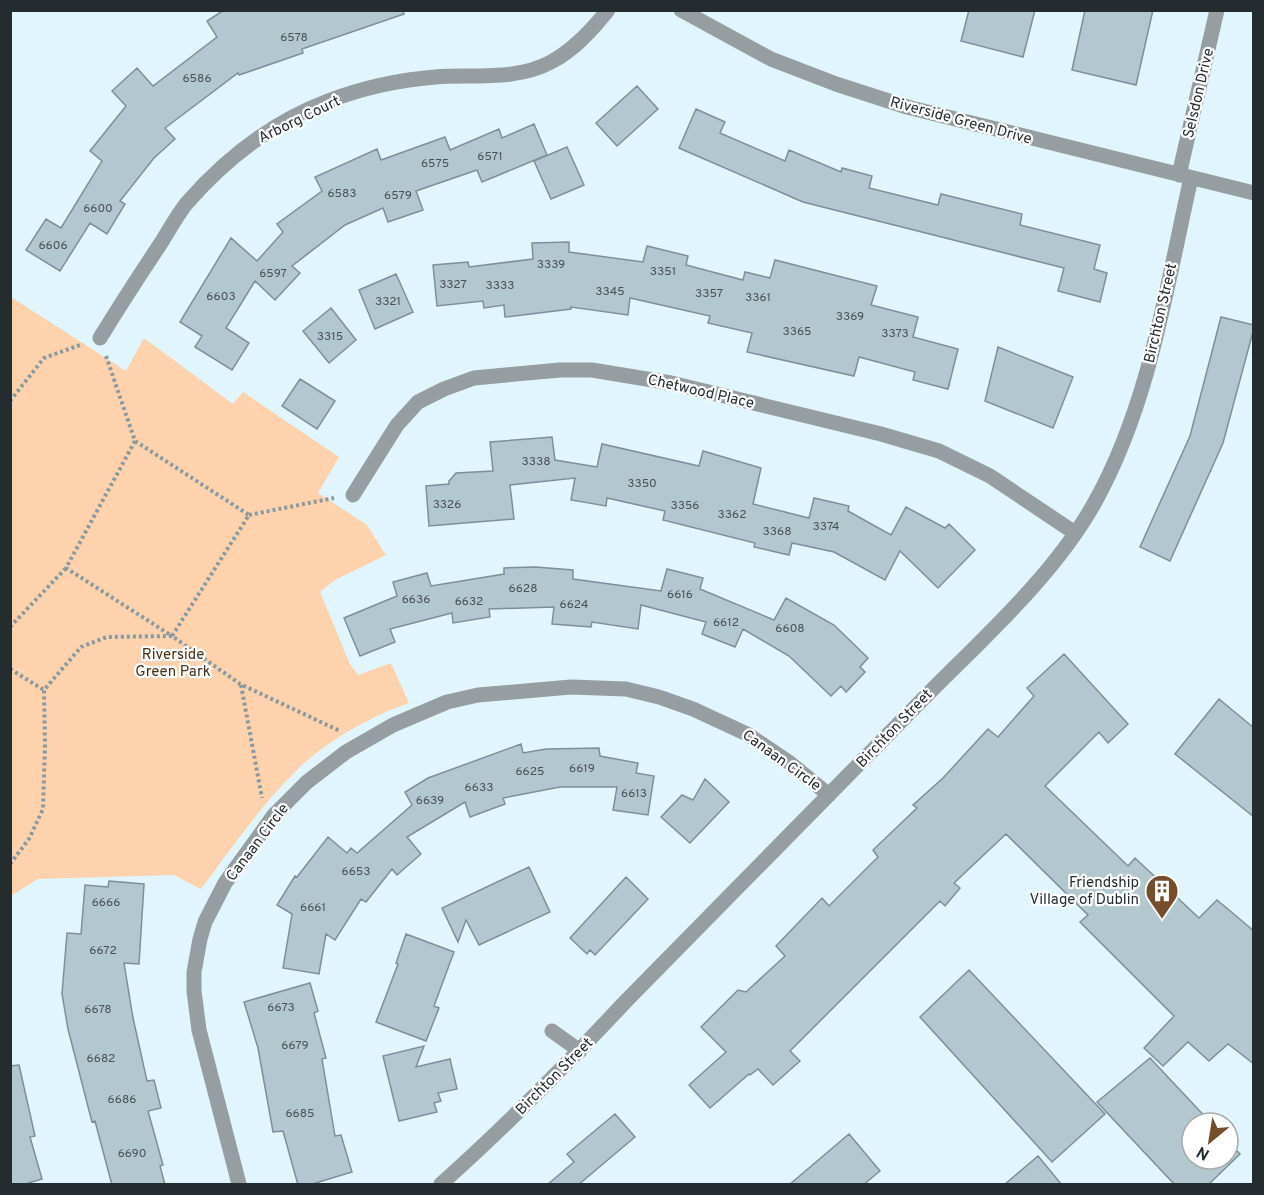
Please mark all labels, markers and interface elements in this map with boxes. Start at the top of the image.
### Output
house number: 6578 [280,30,308,46]
street label: Selsdon Drive [1180,46,1219,140]
house number: 6586 [182,71,212,87]
street label: Arborg Court [256,92,344,148]
street label: Riverside Green Drive [888,93,1034,150]
house number: 6571 [477,149,503,165]
house number: 6575 [421,156,449,172]
house number: 6583 [327,186,357,202]
house number: 6579 [384,188,412,204]
house number: 6600 [83,201,113,217]
house number: 6606 [38,238,68,254]
house number: 3339 [537,257,565,273]
street label: Birchton Street [1141,262,1182,365]
house number: 3351 [650,264,676,280]
house number: 6597 [259,266,287,282]
house number: 3327 [439,277,467,293]
house number: 3333 [486,278,514,294]
house number: 3345 [595,284,625,300]
house number: 3357 [695,286,723,302]
house number: 6603 [206,289,236,305]
house number: 3361 [745,290,771,306]
house number: 3321 [375,294,401,310]
house number: 3369 [836,309,864,325]
house number: 3365 [782,324,812,340]
house number: 3373 [881,326,909,342]
house number: 3315 [317,329,343,345]
street label: Chetwood Place [646,371,756,414]
house number: 3338 [521,454,551,470]
house number: 3350 [627,476,657,492]
house number: 3326 [433,497,461,513]
house number: 3356 [670,498,700,514]
house number: 3362 [718,507,746,523]
house number: 3374 [813,519,839,535]
house number: 3368 [763,524,791,540]
house number: 6628 [508,581,538,597]
house number: 6616 [667,587,693,603]
house number: 6636 [402,592,430,608]
house number: 6632 [455,594,483,610]
house number: 6624 [559,597,589,613]
house number: 6612 [713,615,739,631]
house number: 6608 [775,621,805,637]
park label: Riverside Green Park [135,646,211,682]
street label: Birchton Street [853,686,937,772]
street label: Canaan Circle [738,726,824,796]
house number: 6619 [569,761,595,777]
house number: 6625 [515,764,545,780]
house number: 6633 [465,780,493,796]
house number: 6613 [621,786,647,802]
house number: 6639 [416,793,444,809]
street label: Canaan Circle [223,800,294,886]
house number: 6653 [341,864,371,880]
building icon: Friendship Village of Dublin [1144,873,1180,920]
place label: Friendship Village of Dublin [1029,874,1139,910]
house number: 6666 [92,895,120,911]
house number: 6661 [300,900,326,916]
house number: 6672 [89,943,117,959]
house number: 6673 [267,1000,295,1016]
house number: 6678 [84,1002,112,1018]
street label: Birchton Street [512,1034,598,1120]
house number: 6679 [281,1038,309,1054]
house number: 6682 [87,1051,115,1067]
house number: 6686 [108,1092,136,1108]
house number: 6685 [285,1106,315,1122]
north arrow [1180,1111,1240,1171]
text: N [1194,1141,1213,1164]
house number: 6690 [118,1146,146,1162]

